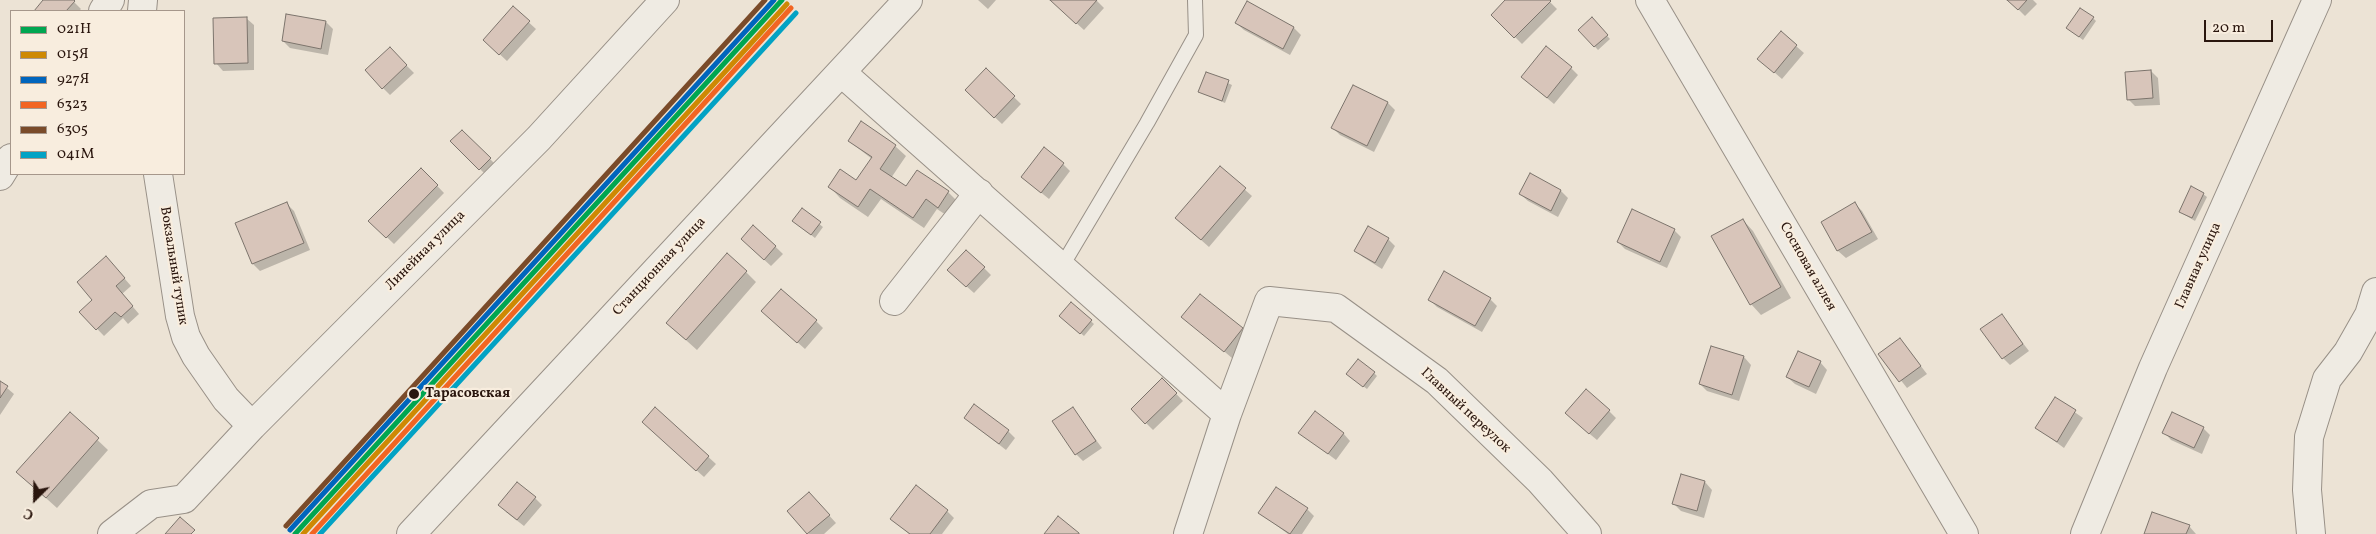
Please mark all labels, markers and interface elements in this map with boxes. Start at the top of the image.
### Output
legend [10,10,185,175]
scale bar [2206,10,2275,42]
text: 20 m [2212,18,2245,39]
text: 021Н [57,19,91,40]
text: 015Я [57,44,89,65]
text: 927Я [57,69,89,90]
text: 6323 [57,94,87,115]
text: 6305 [57,119,88,140]
text: 041М [57,144,94,165]
street label: Вокзальный тупик [155,206,191,326]
street label: Линейная улица [382,207,470,295]
street label: Станционная улица [610,214,710,320]
street label: Сосновая аллея [1775,220,1839,314]
street label: Главная улица [2172,220,2226,312]
street label: Главный переулок [1416,365,1514,457]
place label: Тарасовская [425,386,510,402]
marker: Тарасовская [407,387,421,401]
north arrow [10,474,60,524]
text: С [21,503,37,524]

